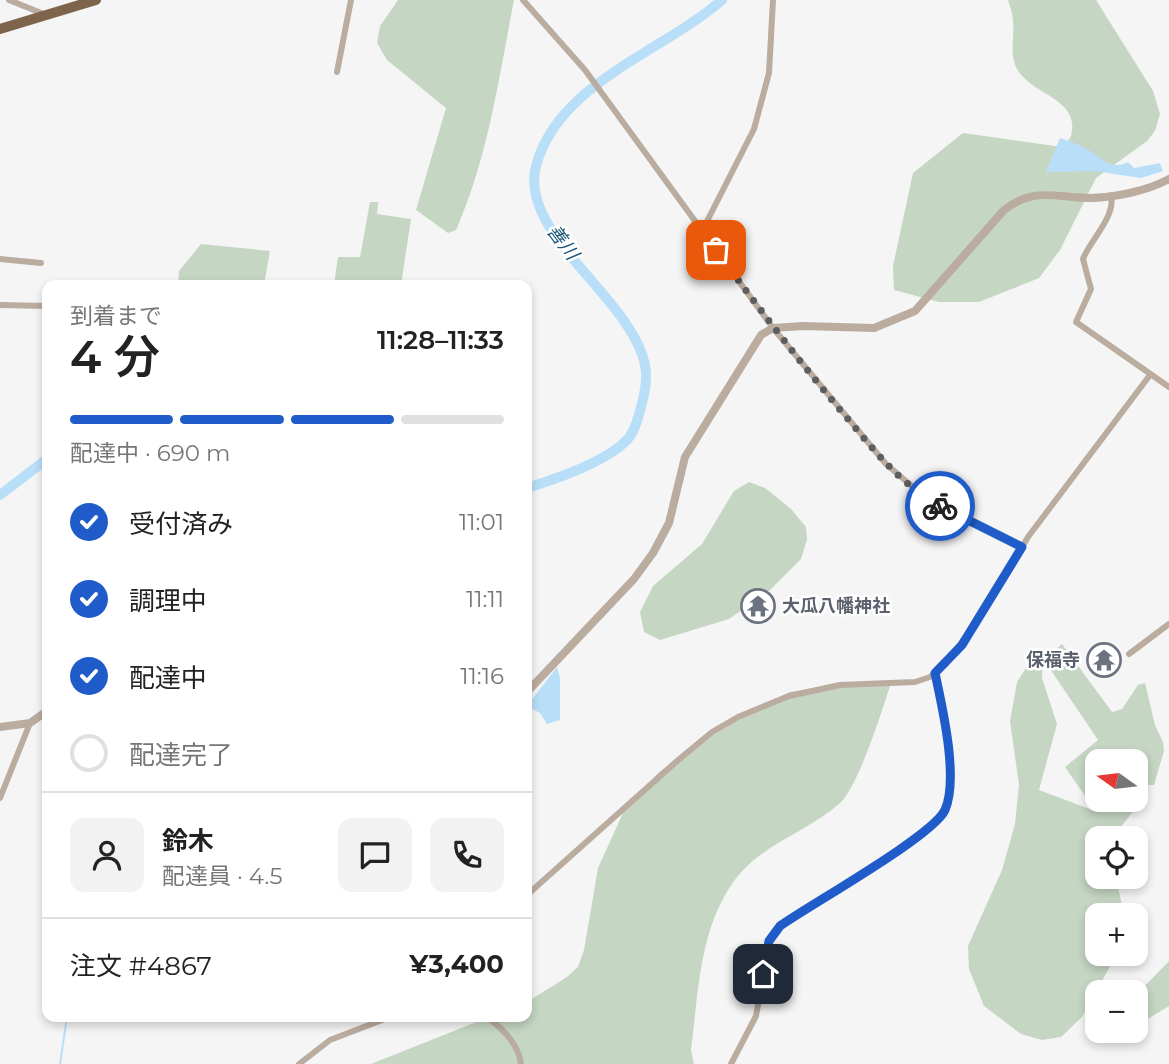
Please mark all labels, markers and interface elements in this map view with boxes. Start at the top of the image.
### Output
water label: 善川 [542,220,585,266]
pin [686,220,746,280]
icon: bag [697,231,735,269]
text: 到着まで [70,302,162,330]
text: 11:28–11:33 [377,324,504,356]
text: 4 分 [70,328,160,385]
text: 配達中 · 690 m [70,439,231,467]
courier [905,471,975,541]
icon: bike [921,487,959,525]
icon: check [70,503,108,541]
text: 受付済み [129,508,233,540]
text: 11:01 [459,508,504,536]
icon: check [70,580,108,618]
text: 調理中 [129,585,207,617]
text: 11:11 [466,585,504,613]
temple icon: 大瓜八幡神社 [739,587,777,625]
place label: 大瓜八幡神社 [782,595,890,617]
temple icon: 保福寺 [1085,641,1123,679]
place label: 保福寺 [1026,649,1080,671]
icon: check [70,657,108,695]
text: 配達中 [129,662,207,694]
text: 11:16 [460,662,504,690]
text: 配達完了 [129,739,233,771]
north arrow [1085,749,1148,812]
map controls [1085,749,1148,1043]
button: person [70,818,144,892]
button: chat [338,818,412,892]
button: phone [430,818,504,892]
text: 鈴木 [162,825,214,857]
button: locate [1085,826,1148,889]
text: 配達員 · 4.5 [162,862,282,890]
button: + [1085,903,1148,966]
pin [733,944,793,1004]
text: ¥3,400 [409,948,504,980]
text: 注文 #4867 [70,950,212,982]
icon: home [744,955,782,993]
button: − [1085,980,1148,1043]

